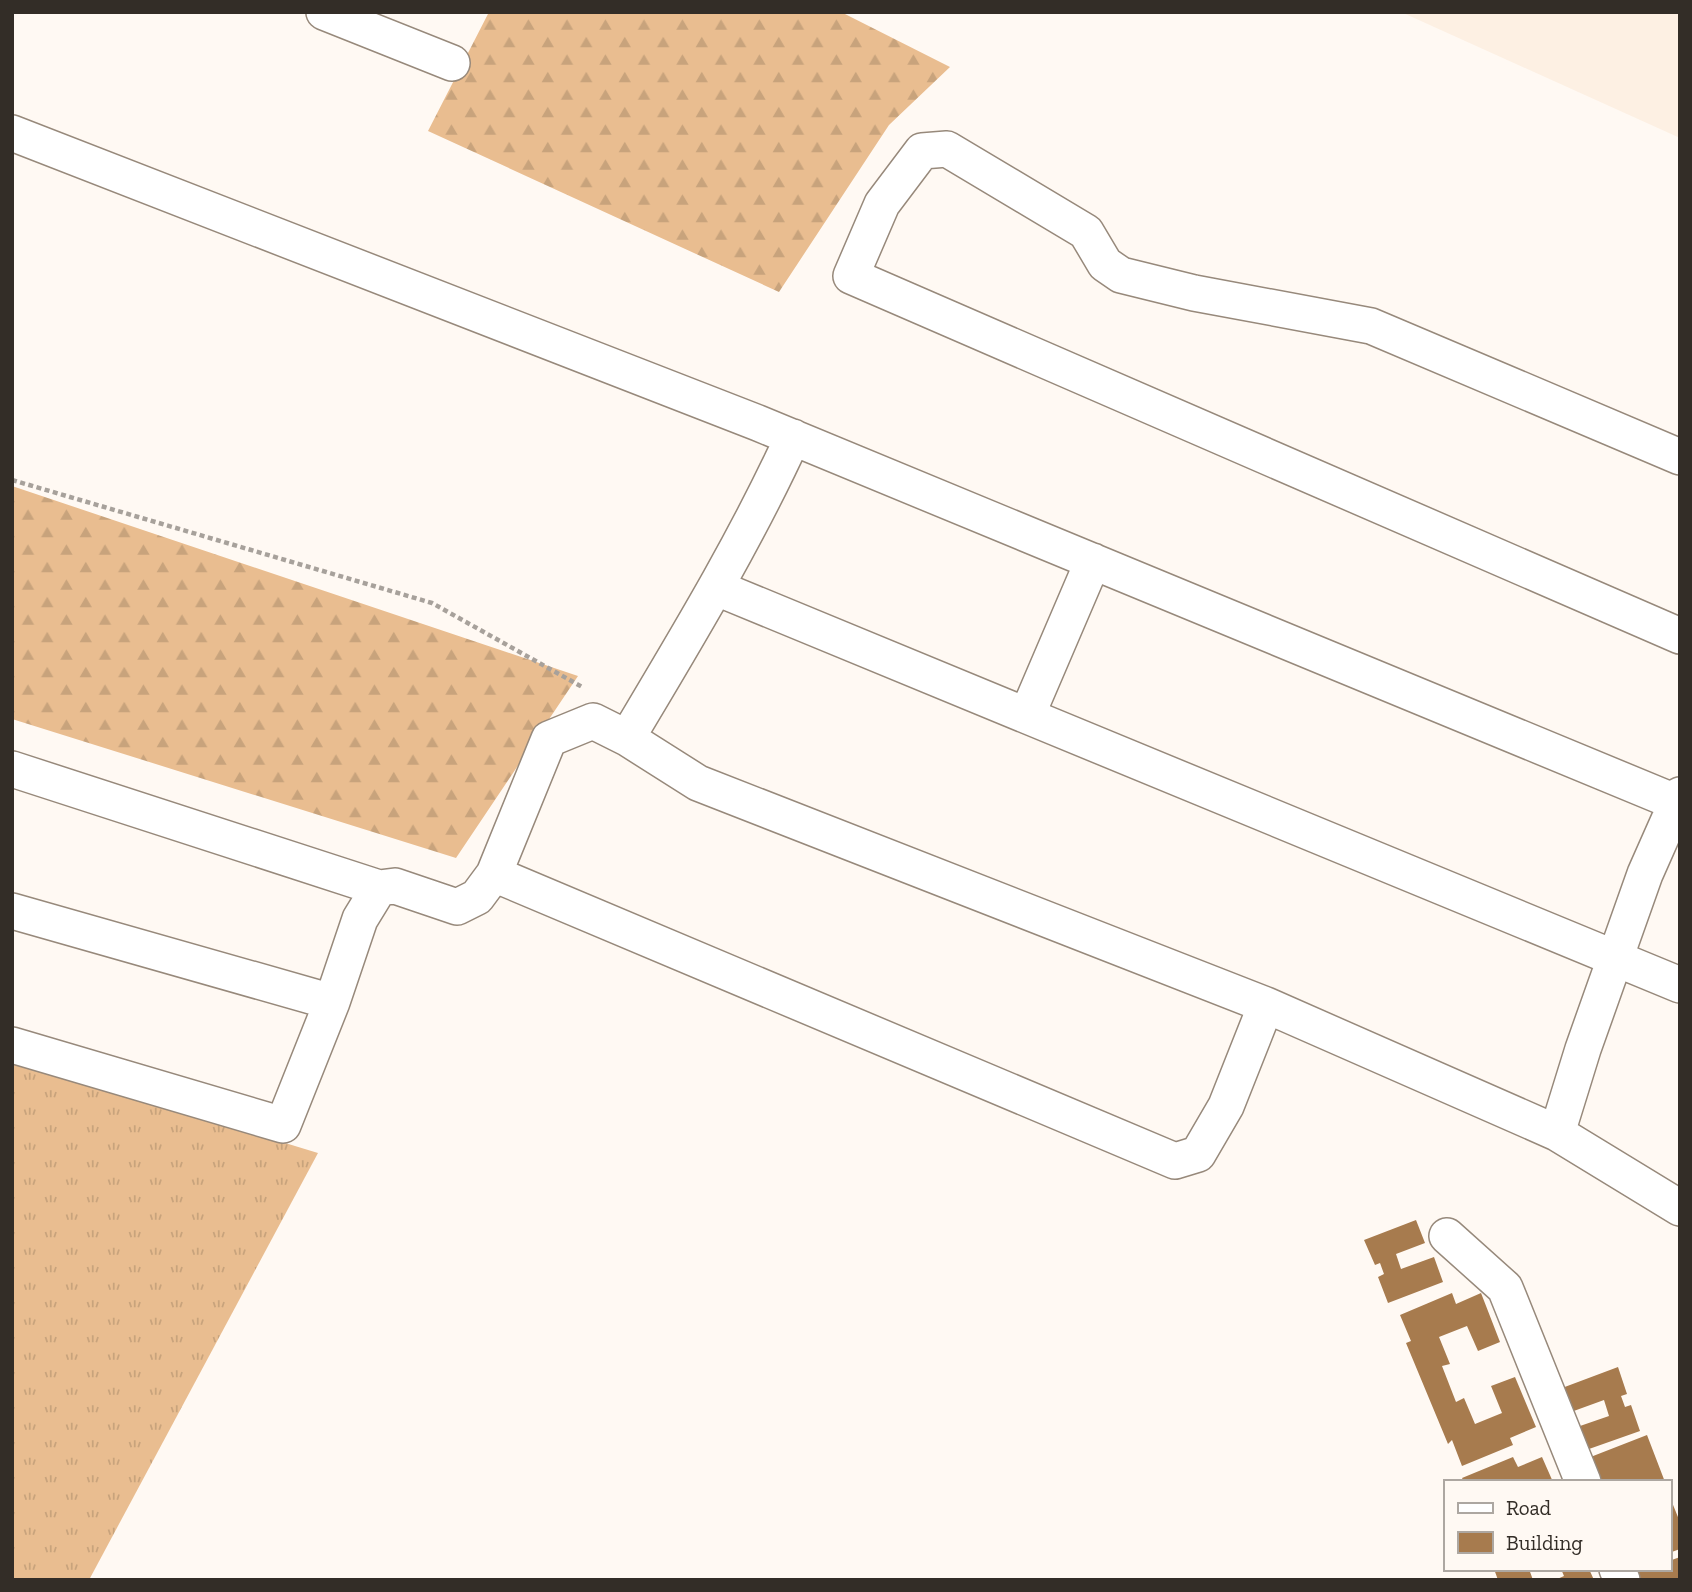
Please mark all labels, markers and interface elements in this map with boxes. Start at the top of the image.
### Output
legend [1444,1480,1671,1571]
text: Road [1506,1495,1552,1520]
text: Building [1506,1530,1583,1555]

